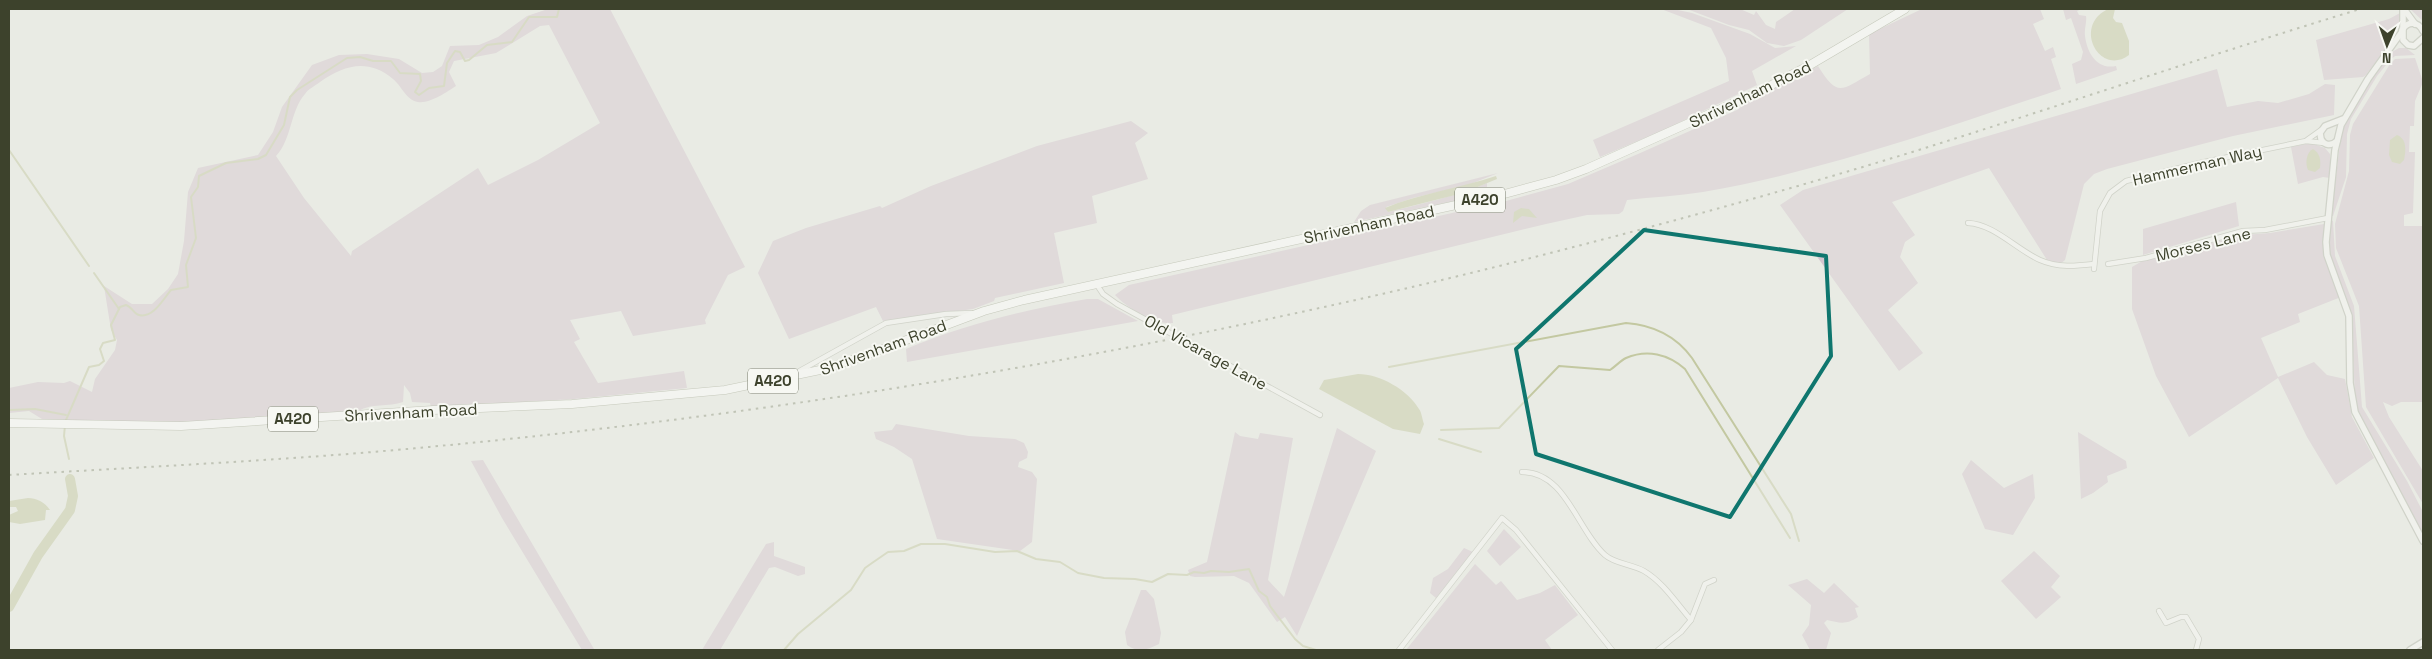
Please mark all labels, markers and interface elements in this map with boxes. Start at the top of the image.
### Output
north arrow [2362,20,2412,70]
text: N [2382,49,2392,67]
street label: Shrivenham Road [1686,56,1815,133]
street label: Hammerman Way [2130,140,2264,191]
road number: A420 [1455,188,1505,212]
street label: Shrivenham Road [1302,200,1436,249]
street label: Morses Lane [2153,223,2253,266]
street label: Old Vicarage Lane [1141,310,1271,395]
street label: Shrivenham Road [817,315,949,380]
road number: A420 [748,368,798,394]
street label: Shrivenham Road [344,399,478,426]
road number: A420 [268,406,318,432]

